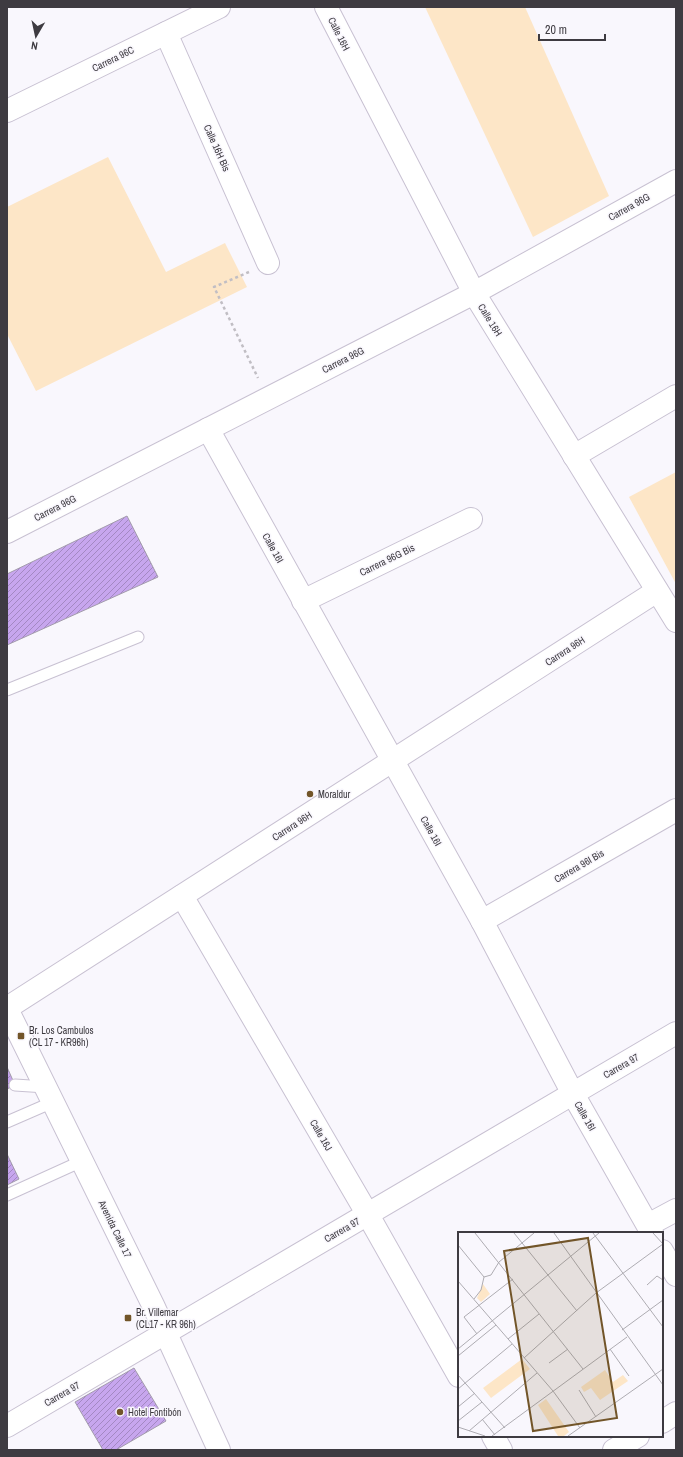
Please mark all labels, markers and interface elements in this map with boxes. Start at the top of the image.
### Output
street label: Calle 16H [325,15,353,53]
north arrow [16,16,56,56]
scale bar [539,16,605,42]
text: 20 m [545,22,567,38]
text: N [30,38,39,53]
street label: Carrera 96C [90,43,136,75]
street label: Calle 16H Bis [201,122,233,174]
street label: Carrera 96G [606,190,652,224]
street label: Calle 16H [475,301,505,339]
street label: Carrera 96G [320,344,366,376]
street label: Carrera 96G [32,492,78,524]
street label: Calle 16I [259,531,287,565]
street label: Carrera 96G Bis [357,541,417,579]
street label: Carrera 96H [543,633,588,669]
place label: Moraldur [318,788,351,801]
marker: Moraldur [305,789,315,799]
street label: Carrera 96H [270,808,315,844]
street label: Calle 16I [417,814,445,848]
street label: Carrera 96I Bis [552,846,606,886]
place label: Br. Los Cambulos (CL 17 - KR96h) [29,1024,94,1049]
marker: Br. Los Cambulos (CL 17 - KR96h) [16,1031,26,1041]
street label: Carrera 97 [601,1050,642,1081]
street label: Calle 16I [571,1099,599,1133]
street label: Calle 16J [307,1117,335,1153]
street label: Avenida Calle 17 [95,1197,135,1260]
street label: Carrera 97 [322,1214,363,1245]
inset map [458,1232,663,1437]
place label: Br. Villemar (CL17 - KR 96h) [136,1306,196,1331]
marker: Br. Villemar (CL17 - KR 96h) [123,1313,133,1323]
street label: Carrera 97 [42,1378,83,1409]
place label: Hotel Fontibón [128,1406,181,1419]
marker: Hotel Fontibón [115,1407,125,1417]

